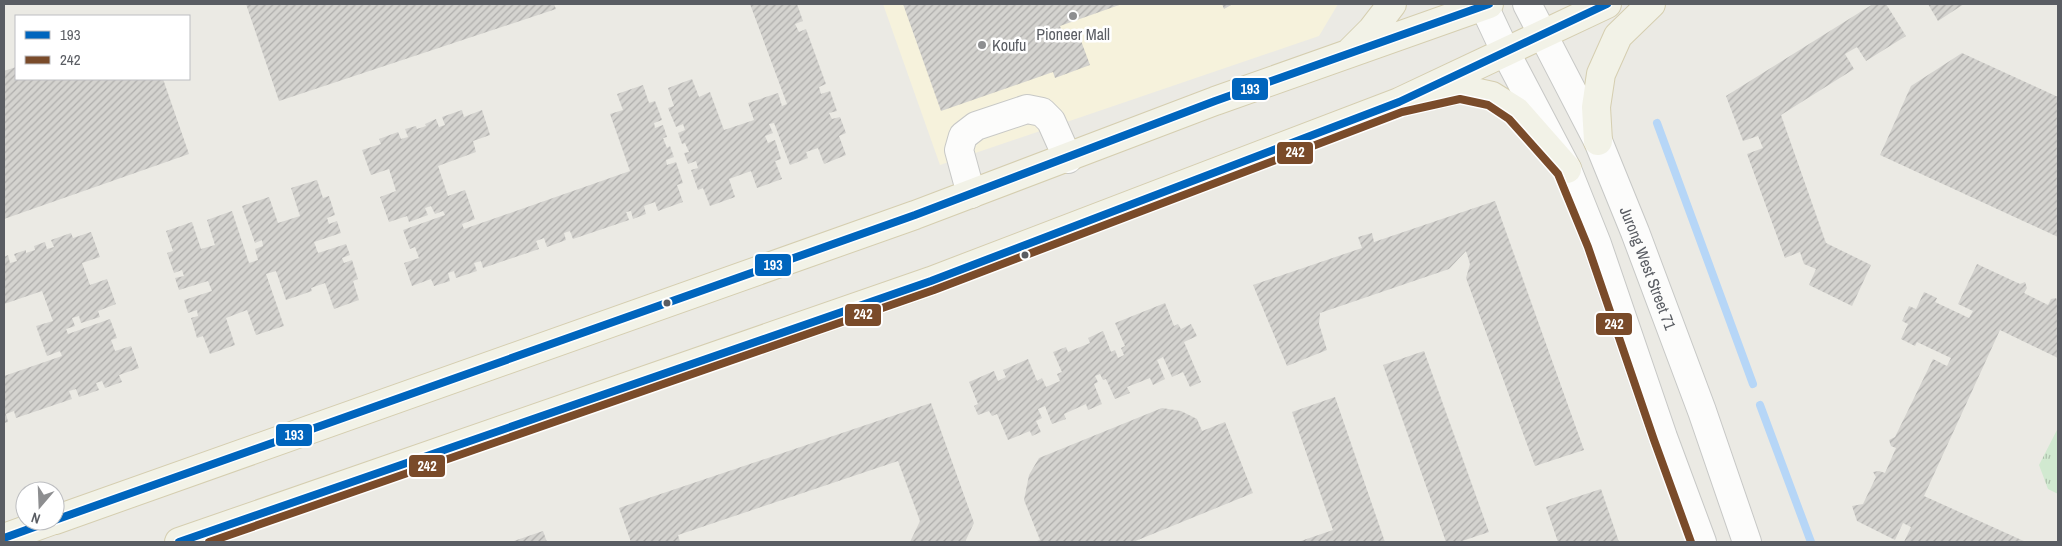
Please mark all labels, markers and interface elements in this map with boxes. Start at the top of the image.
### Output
marker: Pioneer Mall [1067,10,1079,22]
legend [15,15,190,80]
place label: Pioneer Mall [1036,23,1110,45]
text: 193 [60,24,81,45]
place label: Koufu [992,34,1026,56]
marker: Koufu [976,39,988,51]
text: 242 [60,49,81,70]
line badge: 193 [1231,77,1269,101]
text: 193 [1240,80,1260,98]
line badge: 242 [1276,141,1314,165]
text: 242 [1285,143,1305,161]
street label: Jurong West Street 71 [1615,203,1682,334]
unlabelled marker [1020,250,1030,260]
line badge: 193 [754,253,792,277]
text: 193 [763,256,783,274]
unlabelled marker [662,298,672,308]
line badge: 242 [844,303,882,327]
text: 242 [853,305,873,323]
line badge: 242 [1595,312,1633,336]
text: 242 [1604,315,1624,333]
line badge: 193 [275,423,313,447]
text: 193 [284,426,304,444]
line badge: 242 [408,454,446,478]
text: 242 [417,457,437,475]
north arrow [15,481,65,531]
text: N [29,508,43,528]

